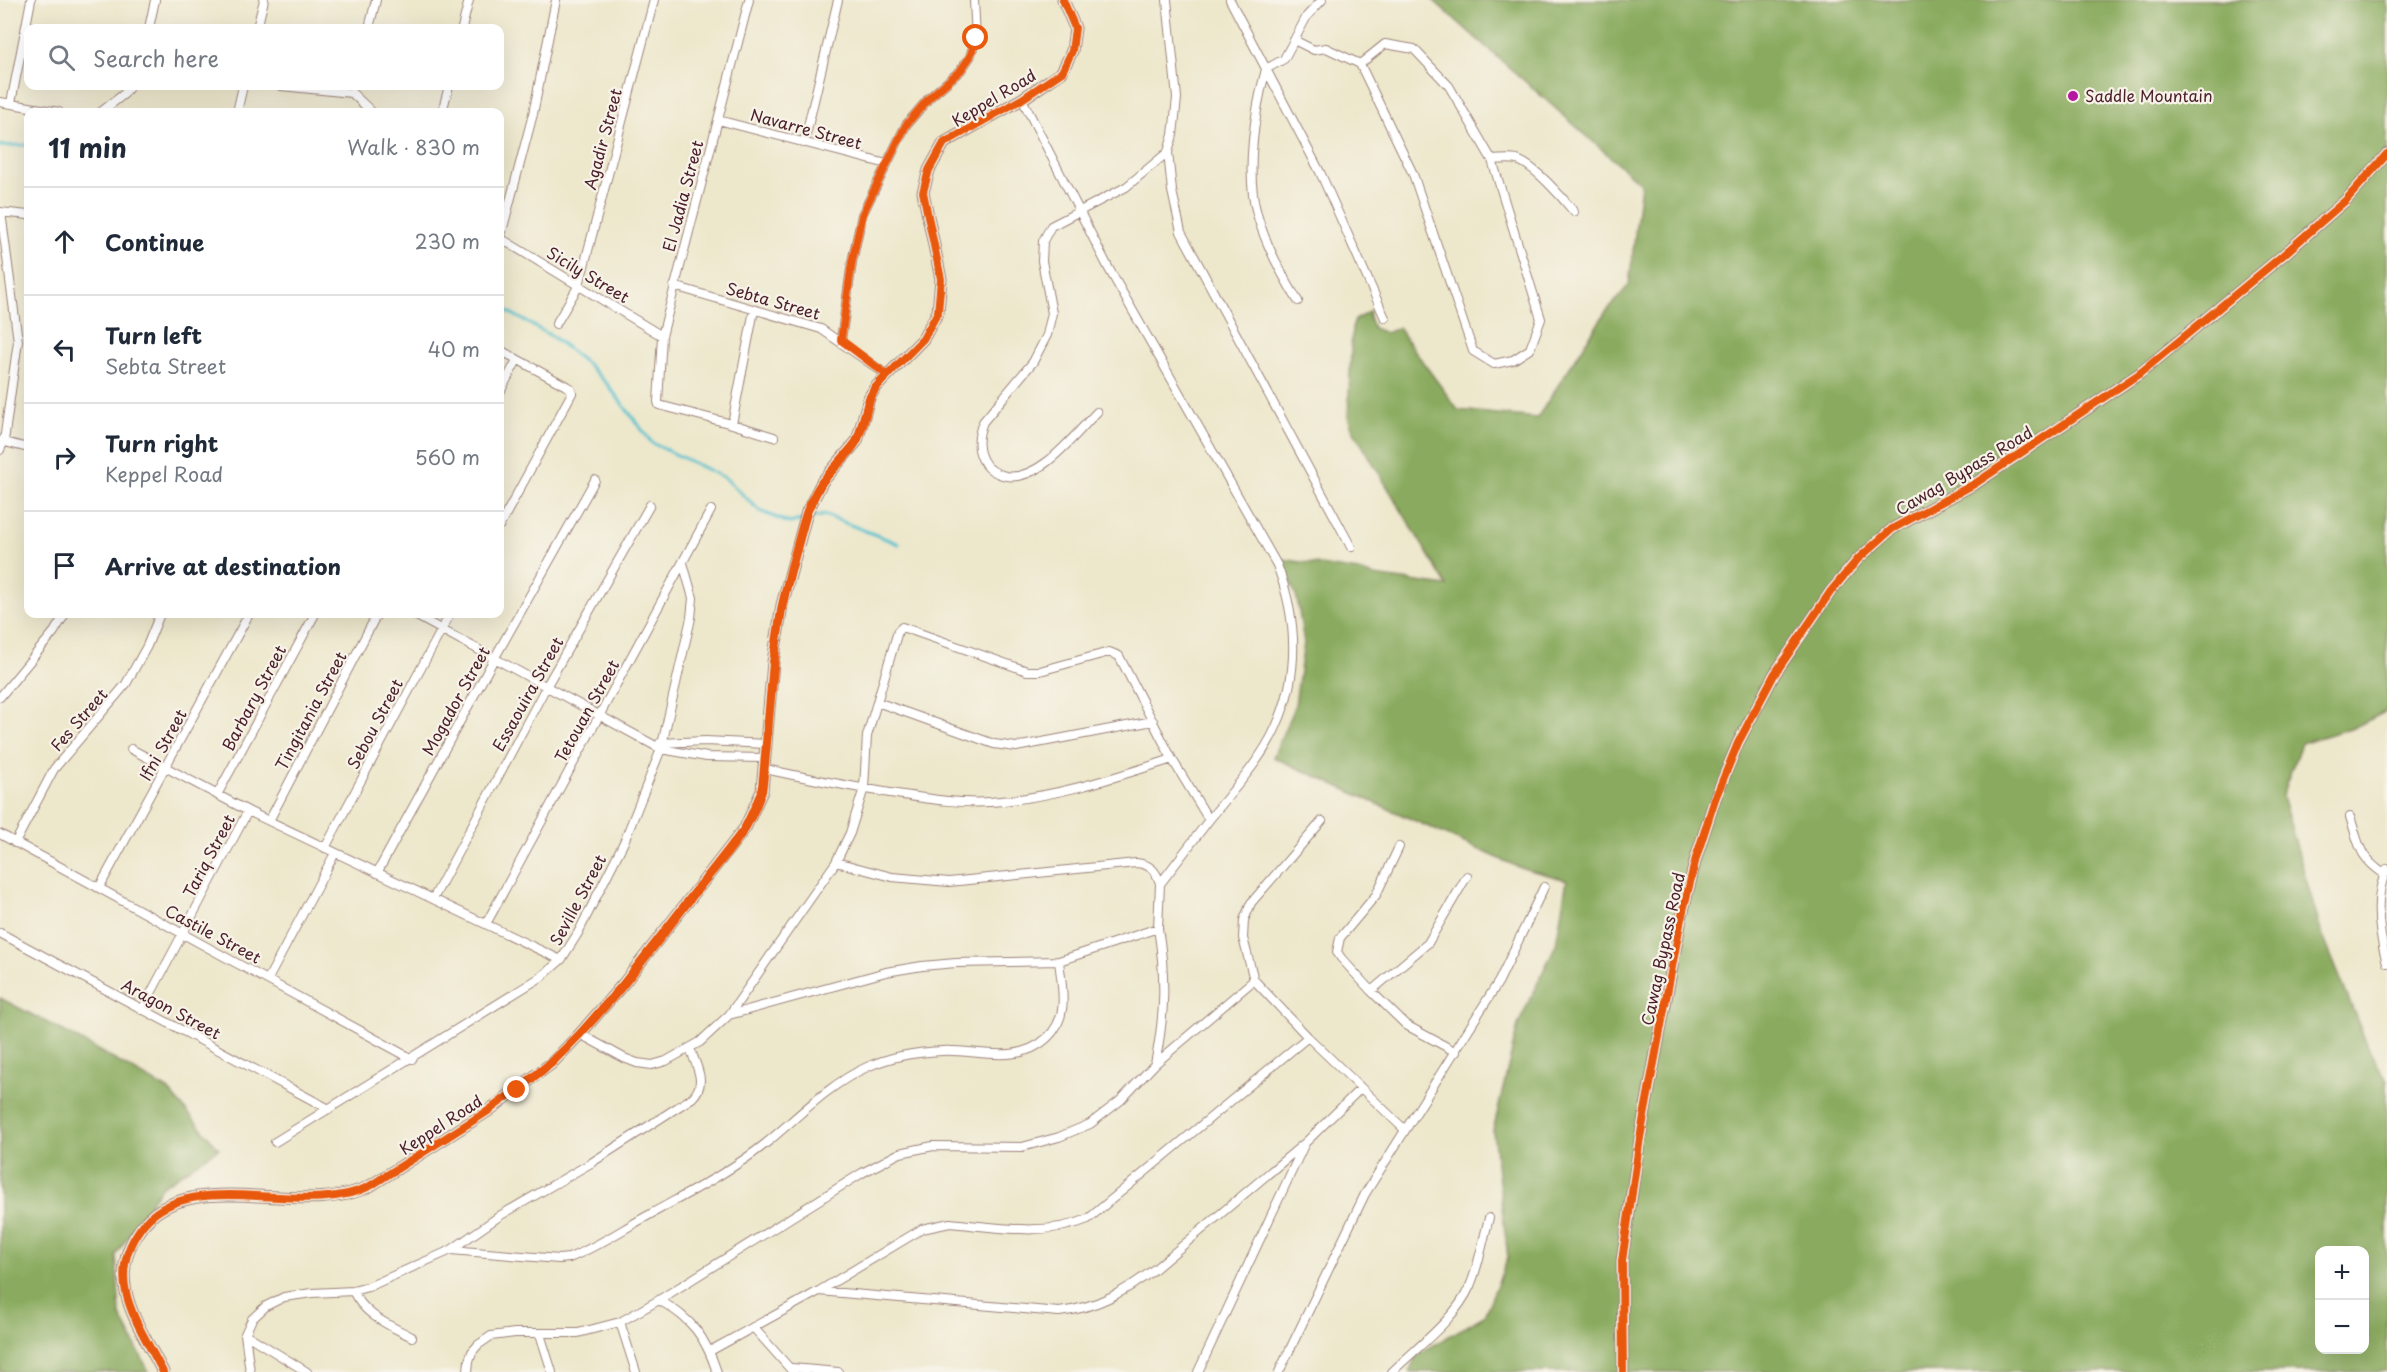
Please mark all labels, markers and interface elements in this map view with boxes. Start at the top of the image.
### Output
search box [24,24,504,90]
route start [962,24,988,50]
icon: search [45,41,78,74]
text: Search here [93,41,219,74]
street label: Keppel Road [947,63,1040,132]
place label: Saddle Mountain [2085,83,2213,107]
street label: Agadir Street [577,85,627,192]
marker: Saddle Mountain [2066,89,2080,103]
street label: Navarre Street [748,102,865,155]
text: 11 min [48,128,127,167]
text: Walk · 830 m [347,132,480,162]
street label: El Jadia Street [656,137,709,254]
icon: ahead [48,225,81,258]
text: Continue [105,225,204,258]
text: 230 m [415,226,480,256]
street label: Sicily Street [543,240,635,308]
street label: Sebta Street [723,275,824,325]
text: Turn left [105,318,202,351]
icon: left [48,333,81,366]
text: 40 m [428,334,480,364]
text: Sebta Street [105,351,226,381]
street label: Cawag Bypass Road [1890,420,2037,521]
text: Turn right [105,426,218,459]
icon: right [48,441,81,474]
text: 560 m [415,442,480,472]
text: Keppel Road [105,459,223,489]
icon: arrive [48,549,81,582]
text: Arrive at destination [105,549,341,582]
street label: Essaouira Street [486,632,569,755]
street label: Barbary Street [215,640,291,755]
street label: Mogador Street [415,641,495,759]
street label: Tingitania Street [269,646,352,774]
street label: Tetouan Street [548,654,625,766]
street label: Sebou Street [340,674,408,773]
street label: Fes Street [44,682,113,756]
street label: Ifni Street [133,704,192,785]
street label: Tariq Street [176,809,240,901]
street label: Seville Street [543,849,611,949]
street label: Cawag Bypass Road [1634,870,1690,1028]
street label: Castile Street [161,898,266,969]
street label: Aragon Street [118,972,226,1045]
route end [503,1076,529,1102]
street label: Keppel Road [394,1088,487,1160]
map controls [2315,1246,2369,1354]
button: + [2315,1246,2369,1300]
button: − [2315,1300,2369,1354]

